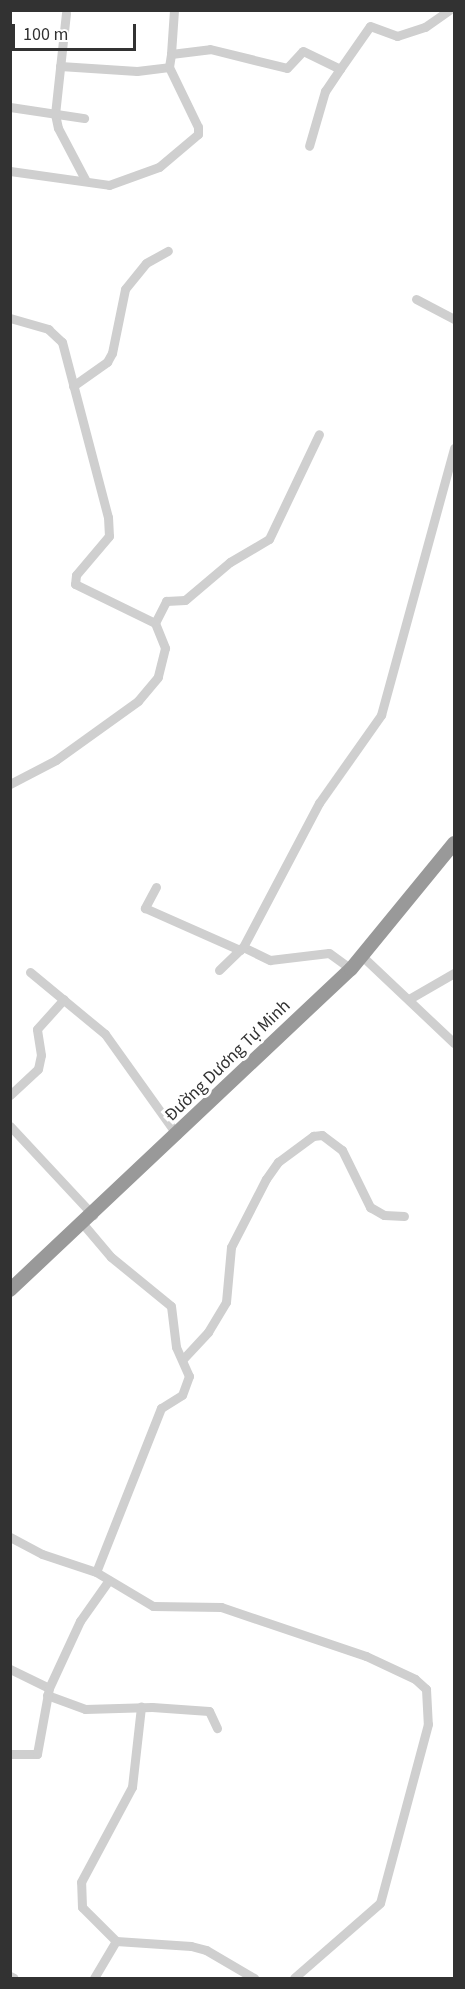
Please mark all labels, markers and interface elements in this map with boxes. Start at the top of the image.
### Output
scale bar [15,12,140,50]
text: 100 m [23,22,68,47]
street label: Đường Dương Tự Minh [161,996,295,1126]

